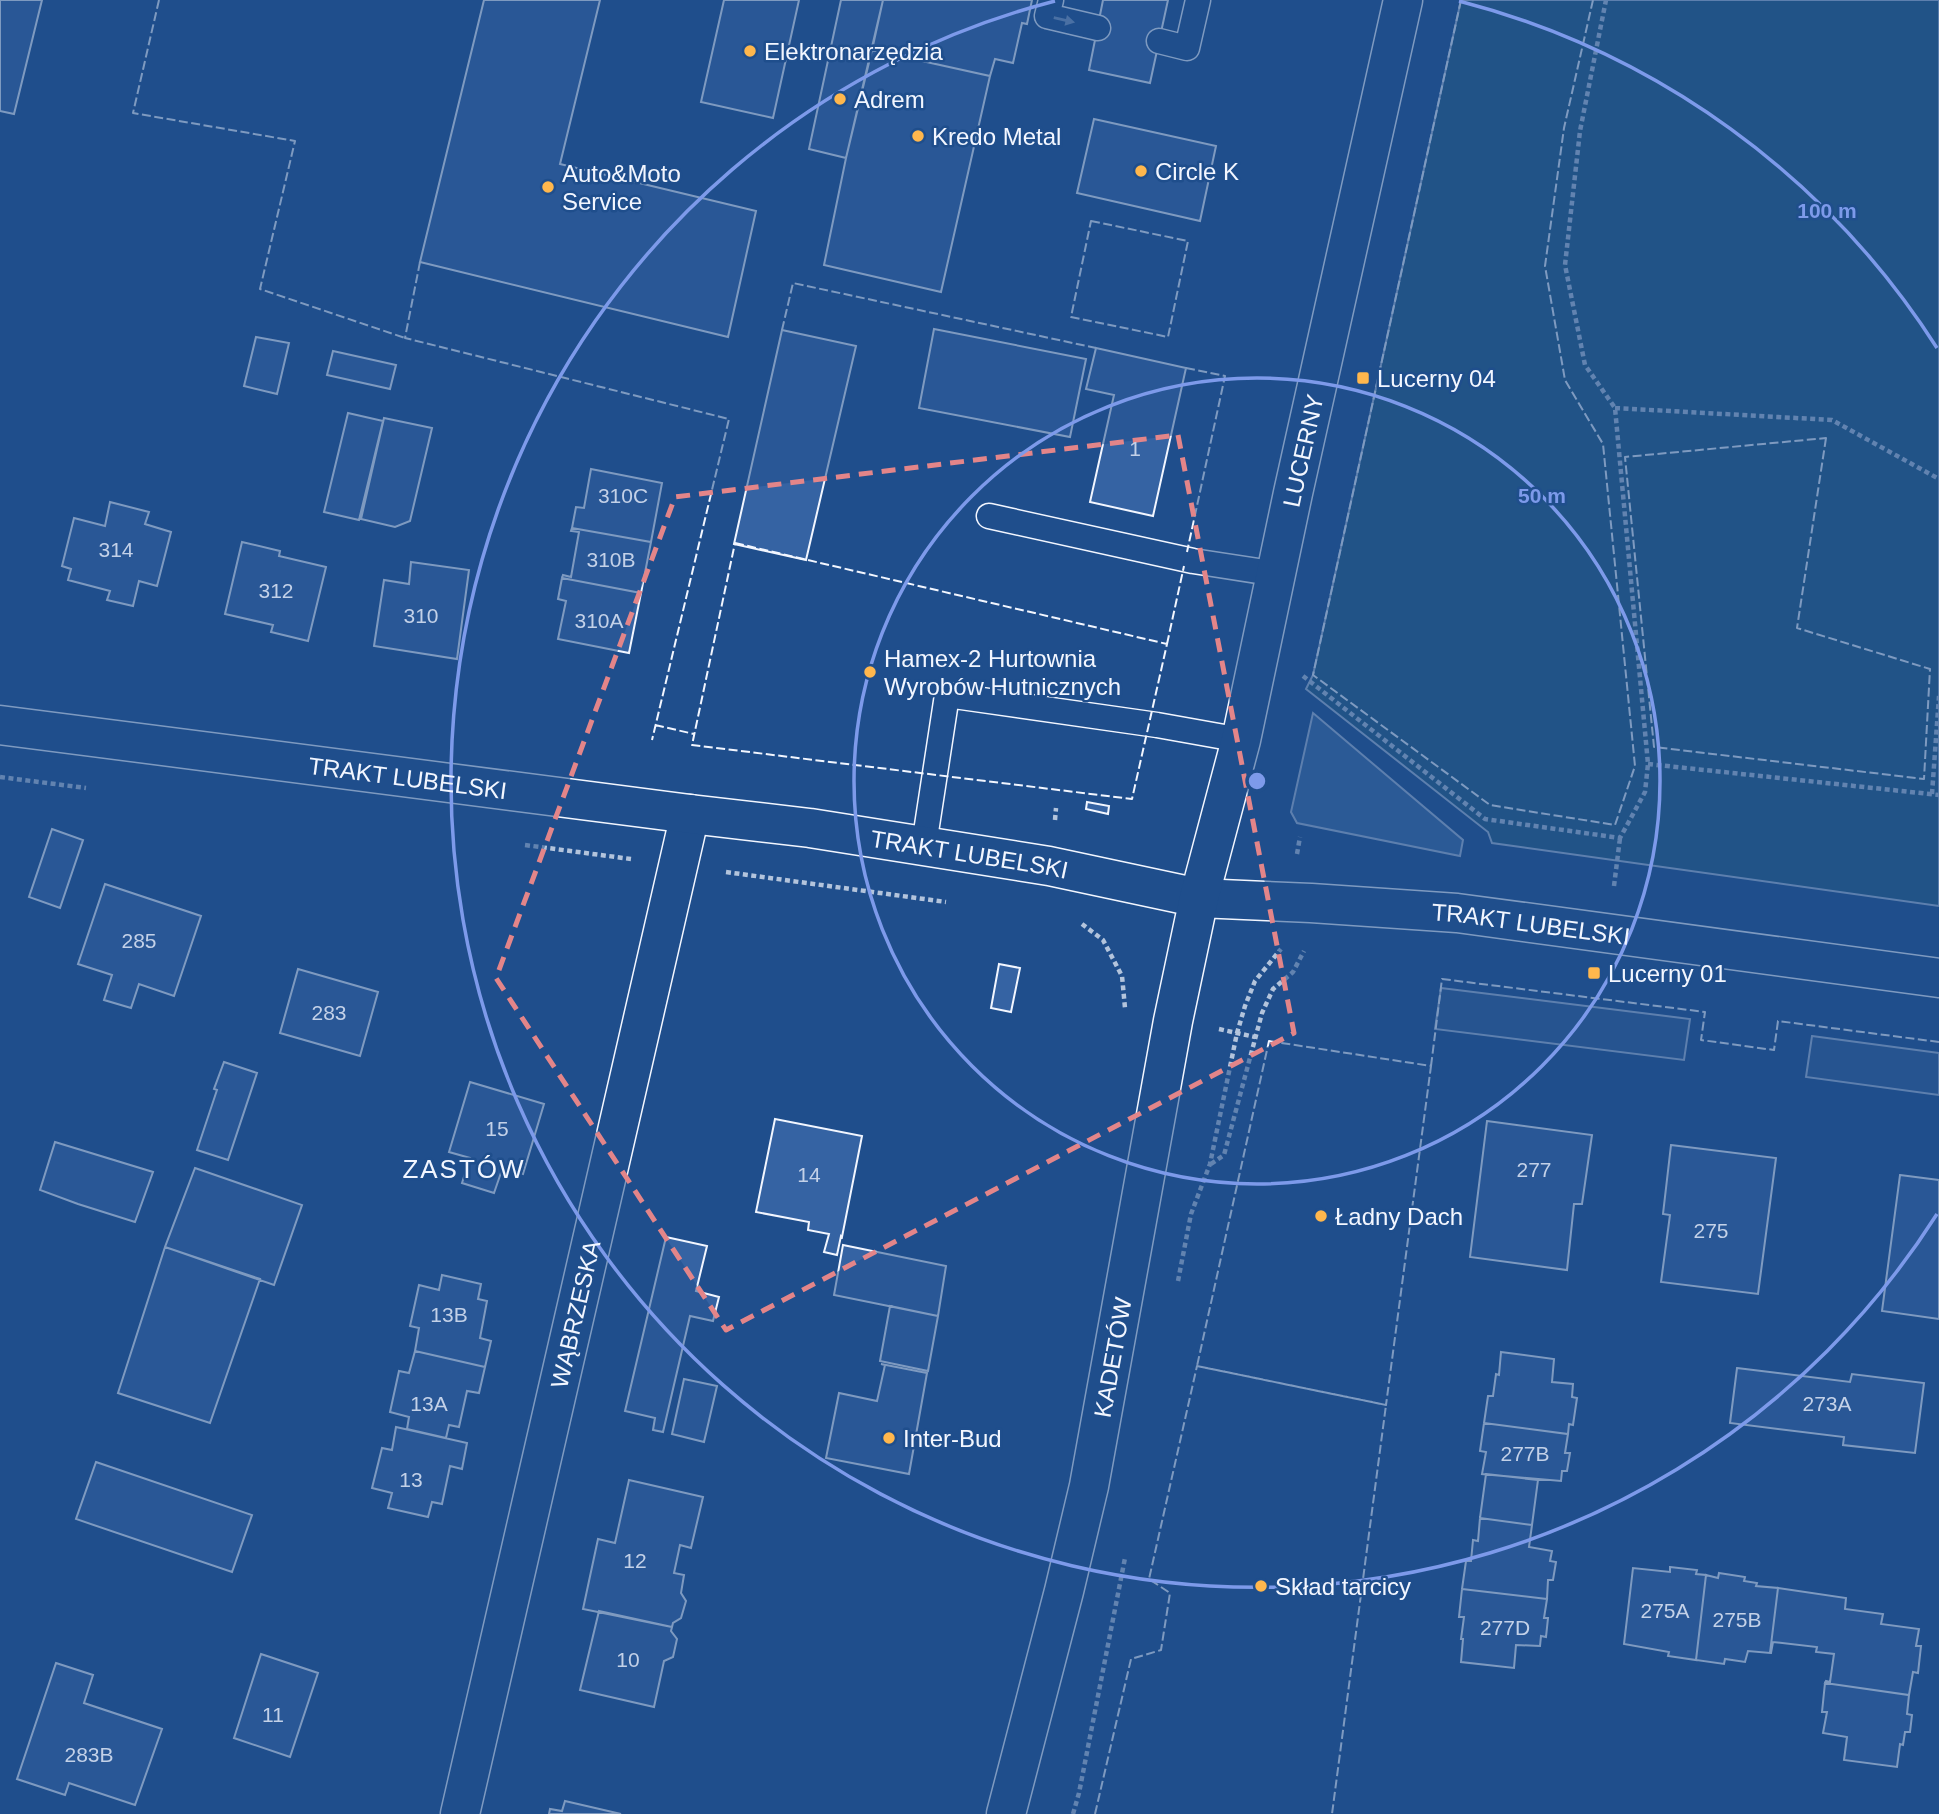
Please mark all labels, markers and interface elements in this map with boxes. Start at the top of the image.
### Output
one-way arrow [1053,15,1075,26]
place label: Elektronarzędzia [764,38,943,65]
marker: Elektronarzędzia [742,43,758,59]
place label: Adrem [854,86,925,113]
marker: Adrem [832,91,848,107]
place label: Kredo Metal [932,123,1061,150]
marker: Kredo Metal [910,128,926,144]
place label: Circle K [1155,158,1239,185]
place label: Auto&Moto Service [562,160,681,215]
marker: Circle K [1133,163,1149,179]
marker: Auto&Moto Service [540,179,556,195]
text: 100 m [1797,199,1857,222]
place label: Lucerny 04 [1377,365,1496,392]
marker: Lucerny 04 [1355,370,1371,386]
street label: LUCERNY [1277,392,1328,509]
house number: 1 [1129,437,1141,460]
house number: 310C [598,484,648,507]
text: 50 m [1518,484,1566,507]
house number: 314 [98,538,134,561]
house number: 310B [586,548,636,571]
house number: 312 [258,579,294,602]
house number: 310 [403,604,439,627]
house number: 310A [574,609,624,632]
place label: Hamex-2 Hurtownia Wyrobów Hutnicznych [884,645,1121,700]
marker: Hamex-2 Hurtownia Wyrobów Hutnicznych [862,664,878,680]
street label: TRAKT LUBELSKI [307,751,508,804]
centre of rings [1245,769,1269,793]
street label: TRAKT LUBELSKI [869,824,1071,883]
street label: TRAKT LUBELSKI [1431,898,1632,950]
house number: 285 [121,929,157,952]
place label: Lucerny 01 [1608,960,1727,987]
marker: Lucerny 01 [1586,965,1602,981]
house number: 283 [311,1001,347,1024]
house number: 15 [485,1117,509,1140]
district label: ZASTÓW [402,1154,526,1184]
house number: 277 [1516,1158,1552,1181]
house number: 14 [797,1163,821,1186]
place label: Ładny Dach [1335,1203,1463,1230]
marker: Ładny Dach [1313,1208,1329,1224]
house number: 275 [1693,1219,1729,1242]
street label: WĄBRZESKA [545,1238,605,1391]
street label: KADETÓW [1088,1295,1136,1420]
house number: 13B [430,1303,468,1326]
house number: 13A [410,1392,448,1415]
house number: 273A [1802,1392,1852,1415]
place label: Inter-Bud [903,1425,1002,1452]
marker: Inter-Bud [881,1430,897,1446]
house number: 277B [1500,1442,1550,1465]
house number: 13 [399,1468,423,1491]
house number: 12 [623,1549,647,1572]
place label: Skład tarcicy [1275,1573,1411,1600]
marker: Skład tarcicy [1253,1578,1269,1594]
house number: 275A [1640,1599,1690,1622]
house number: 275B [1712,1608,1762,1631]
house number: 277D [1480,1616,1530,1639]
house number: 10 [616,1648,640,1671]
house number: 11 [262,1703,284,1726]
house number: 283B [64,1743,114,1766]

